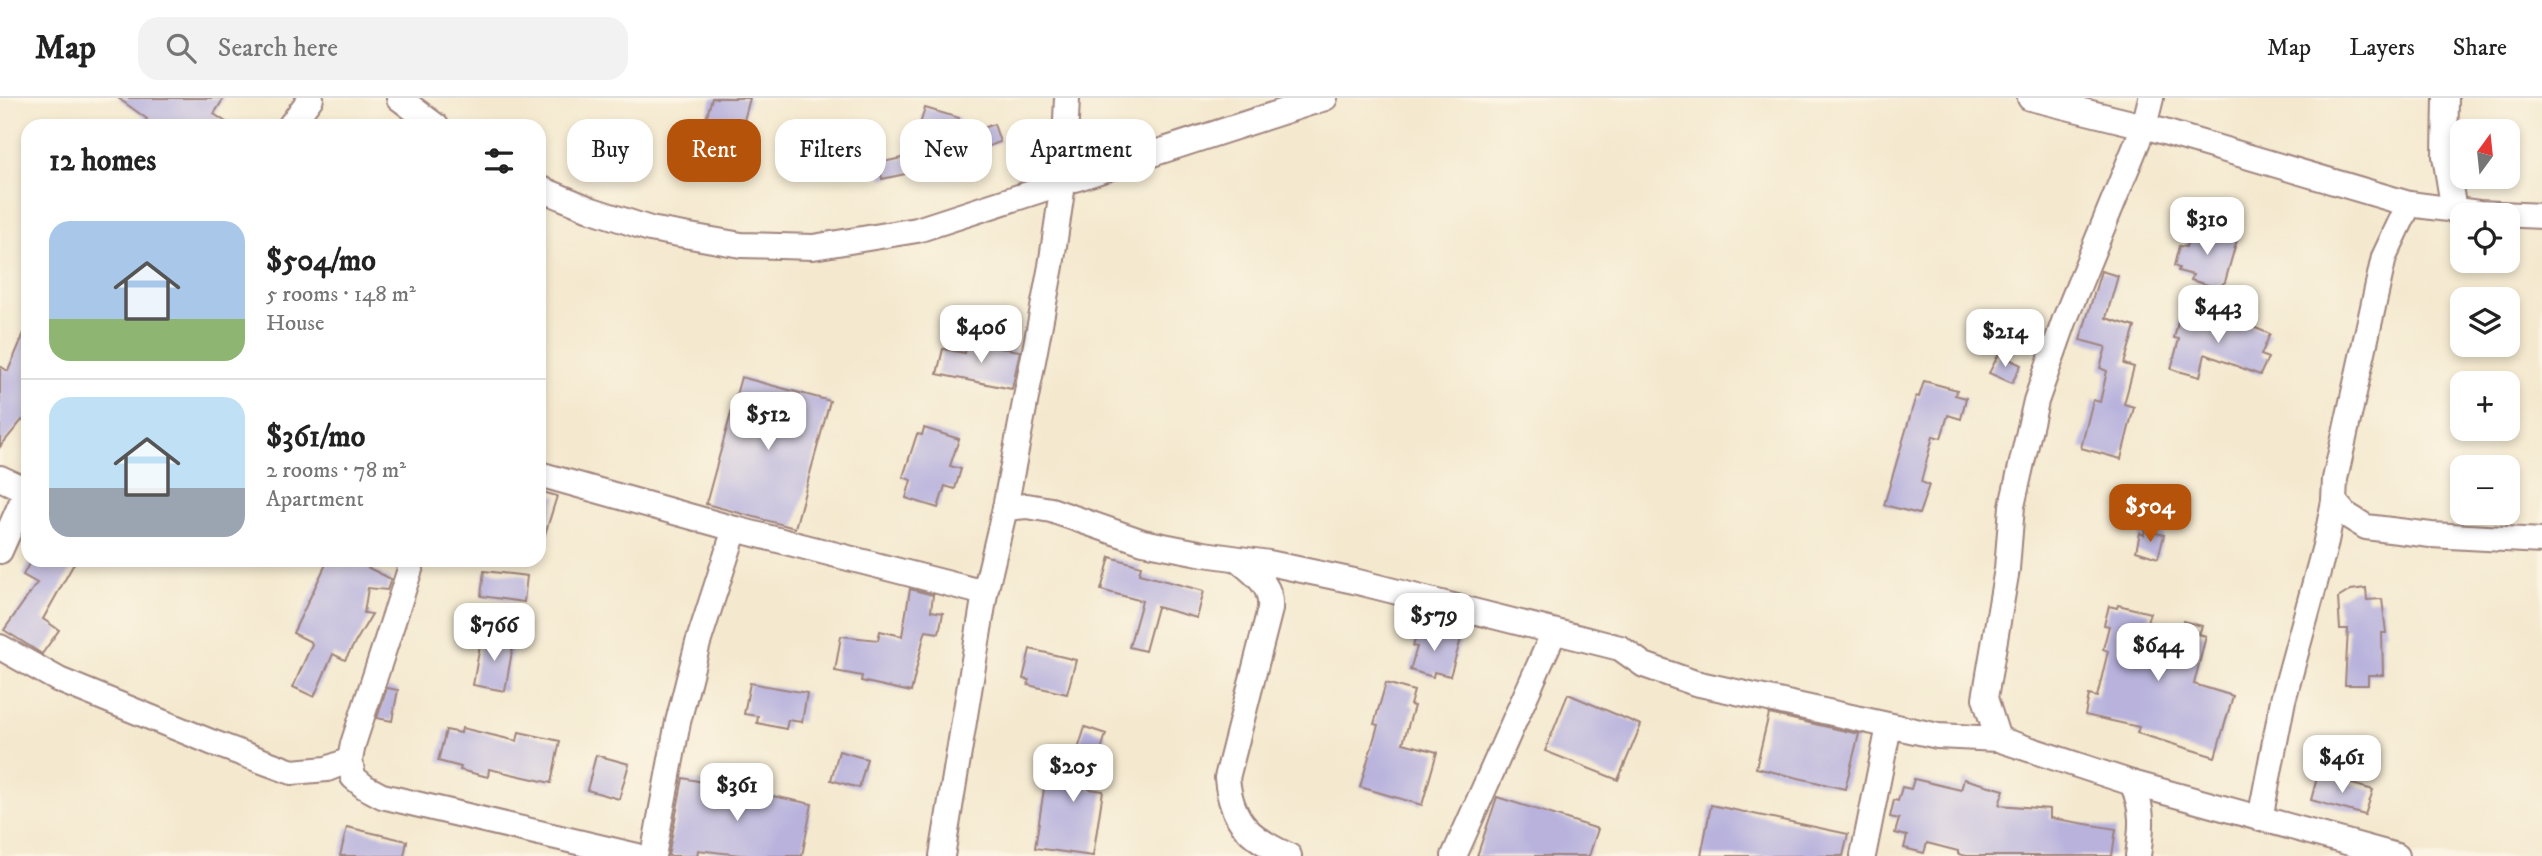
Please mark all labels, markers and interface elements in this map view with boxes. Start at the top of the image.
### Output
search box [138,17,628,80]
text: Map [35,28,96,69]
icon: search [162,29,200,67]
text: Search here [218,32,338,65]
text: Map [2267,33,2311,63]
text: Layers [2349,33,2415,63]
text: Share [2453,33,2507,63]
chip: Buy [567,119,653,182]
chip: Rent [667,119,761,182]
chip: Filters [775,119,886,182]
chip: New [900,119,992,182]
chip: Apartment [1006,119,1156,182]
north arrow [2450,119,2520,189]
map controls [2450,119,2520,525]
icon: filters [480,142,518,180]
text: 12 homes [49,143,156,180]
pin: $310 [2166,198,2248,257]
button: locate [2450,203,2520,273]
text: $310 [2186,205,2228,234]
text: $504/mo [266,243,376,280]
icon: home [105,249,189,333]
text: 5 rooms · 148 m² [266,280,416,309]
pin: $443 [2177,286,2259,345]
button: layers [2450,287,2520,357]
text: $443 [2194,293,2242,322]
pin: $406 [940,306,1022,365]
text: House [266,309,324,338]
pin: $214 [1964,310,2046,369]
text: $406 [956,313,1006,342]
text: $214 [1982,317,2028,346]
button: + [2450,371,2520,441]
pin: $512 [727,392,809,452]
text: $512 [746,400,790,429]
text: $361/mo [266,419,365,456]
icon: home [105,425,189,509]
button: − [2450,455,2520,525]
text: 2 rooms · 78 m² [266,456,406,485]
pin: $504 [2109,484,2191,544]
text: Apartment [266,485,364,514]
text: $504 [2125,492,2175,521]
pin: $579 [1393,594,1475,653]
text: $579 [1410,601,1458,630]
pin: $766 [453,603,535,663]
text: $766 [470,611,518,640]
pin: $644 [2117,624,2199,683]
text: $644 [2133,631,2184,660]
pin: $461 [2301,736,2383,795]
text: $461 [2319,743,2365,772]
pin: $205 [1032,744,1114,804]
text: $205 [1049,752,1097,781]
pin: $361 [696,764,778,823]
text: $361 [716,771,758,800]

